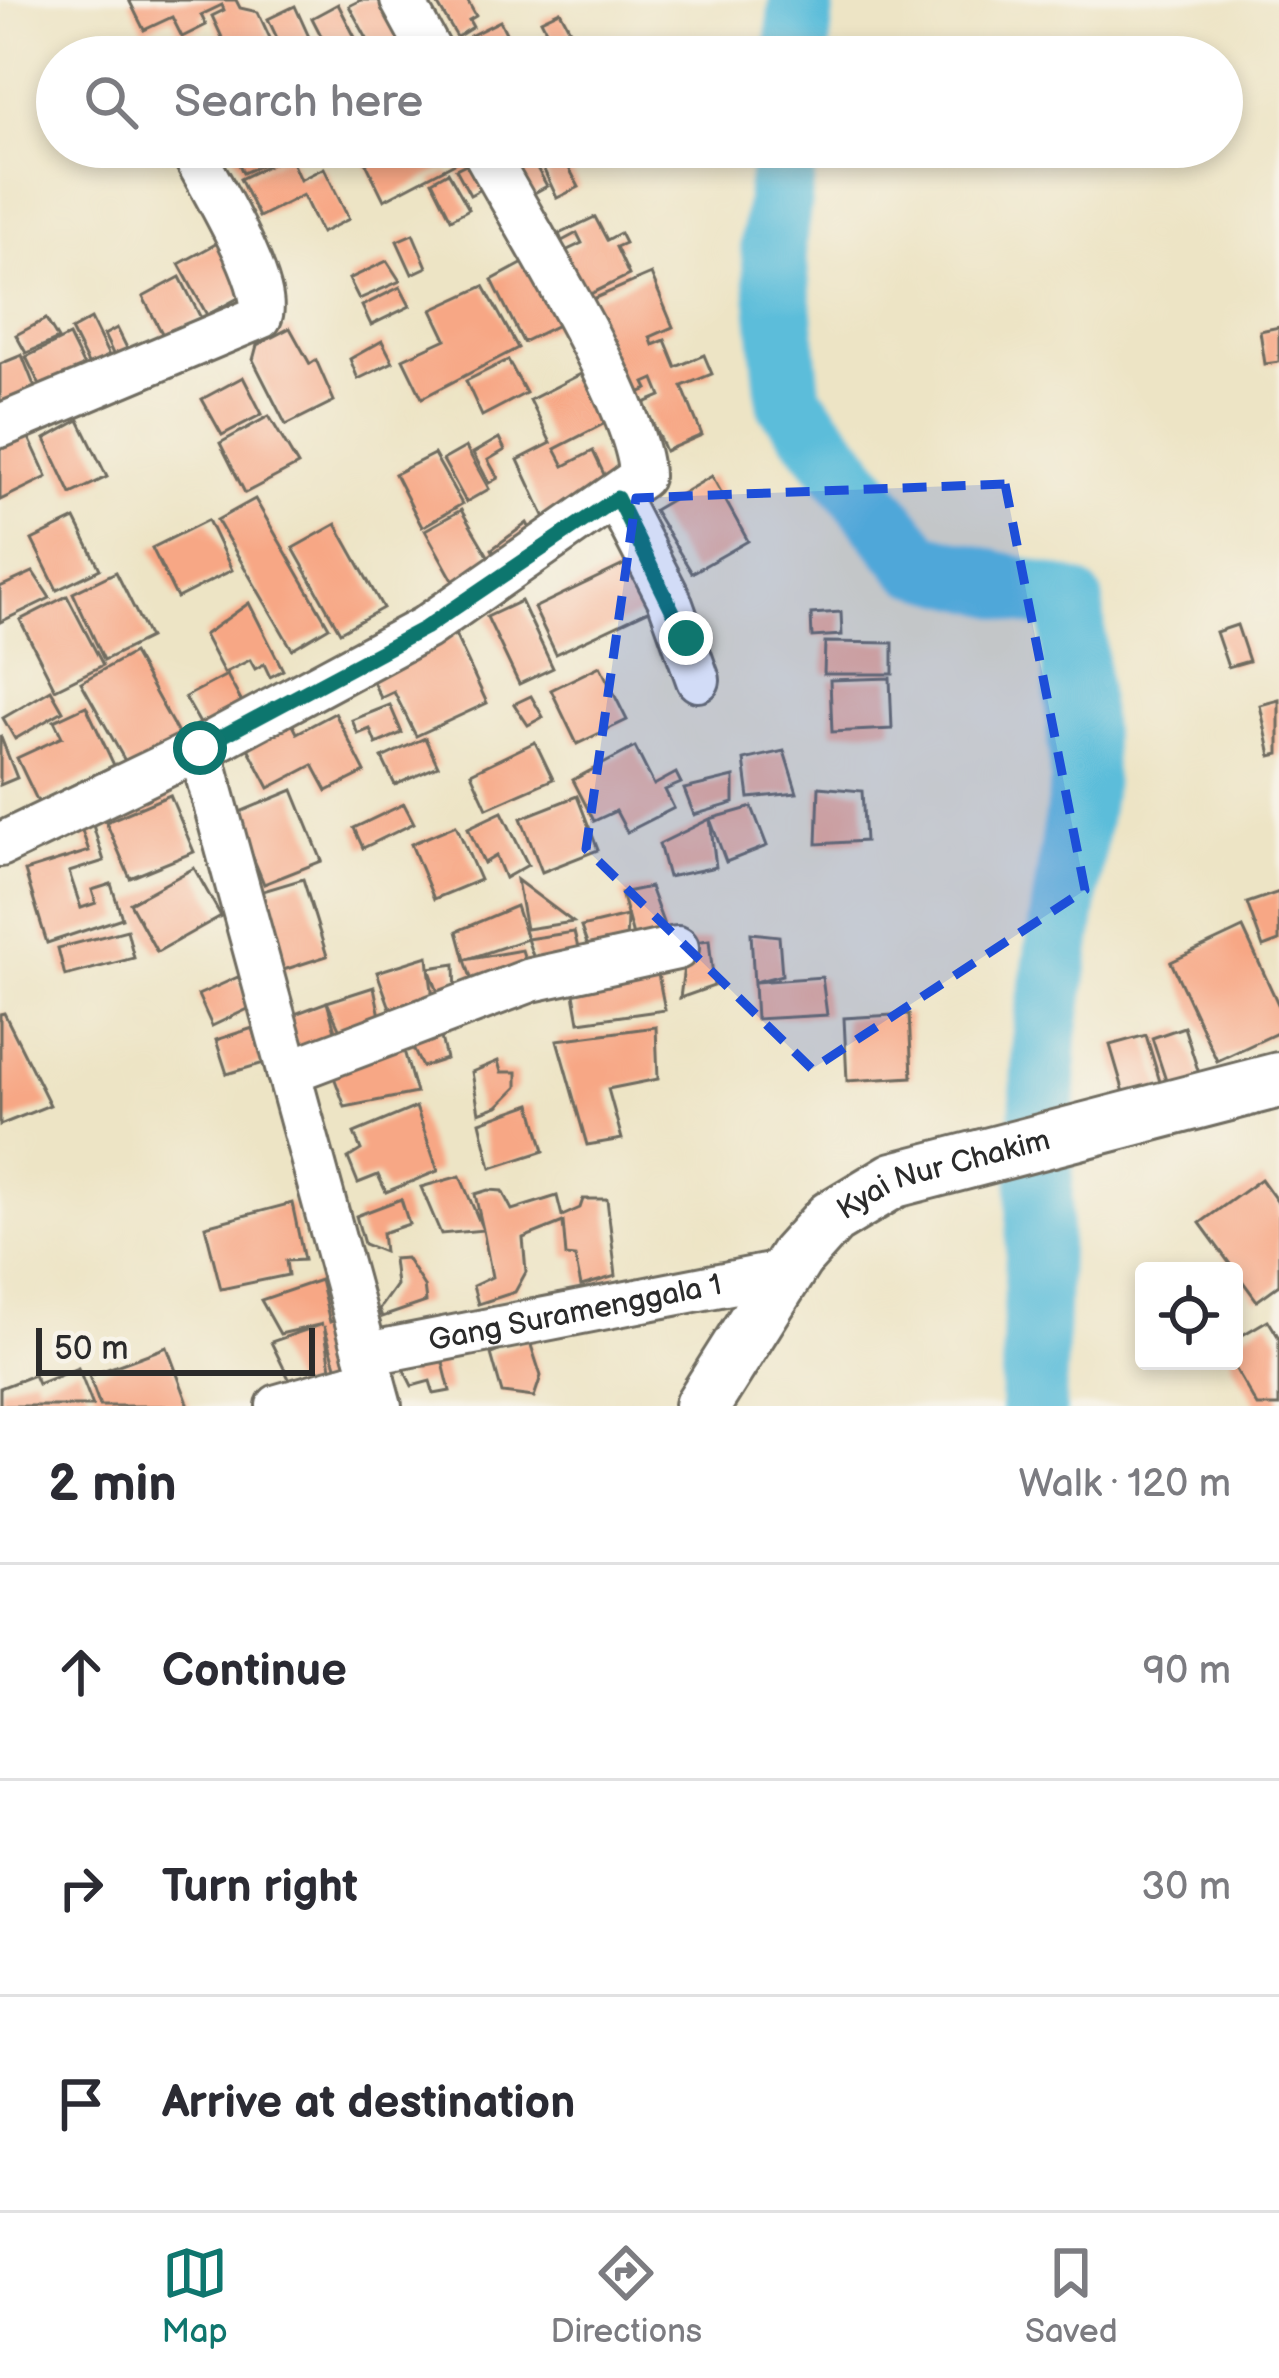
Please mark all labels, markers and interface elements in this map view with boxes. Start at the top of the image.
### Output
search box [36,36,1243,168]
icon: search [78,69,144,135]
text: Search here [174,75,423,130]
route end [659,611,713,665]
route start [173,721,227,775]
street label: Kyai Nur Chakim [831,1122,1054,1228]
map controls [1135,1262,1243,1370]
button: locate [1135,1262,1243,1370]
street label: Gang Suramenggala 1 [425,1267,725,1359]
scale bar [36,1322,315,1375]
text: 50 m [54,1329,129,1369]
text: 2 min [48,1454,177,1515]
text: Walk · 120 m [1019,1461,1231,1508]
icon: ahead [48,1639,114,1705]
text: Continue [162,1644,347,1699]
text: 90 m [1143,1648,1231,1695]
icon: right [48,1855,114,1921]
text: Turn right [162,1860,358,1915]
text: 30 m [1141,1864,1231,1911]
icon: arrive [48,2071,114,2137]
text: Arrive at destination [162,2076,575,2131]
tab: Map [161,2240,228,2352]
tab: Directions [550,2240,702,2352]
tab: Saved [1025,2240,1118,2352]

